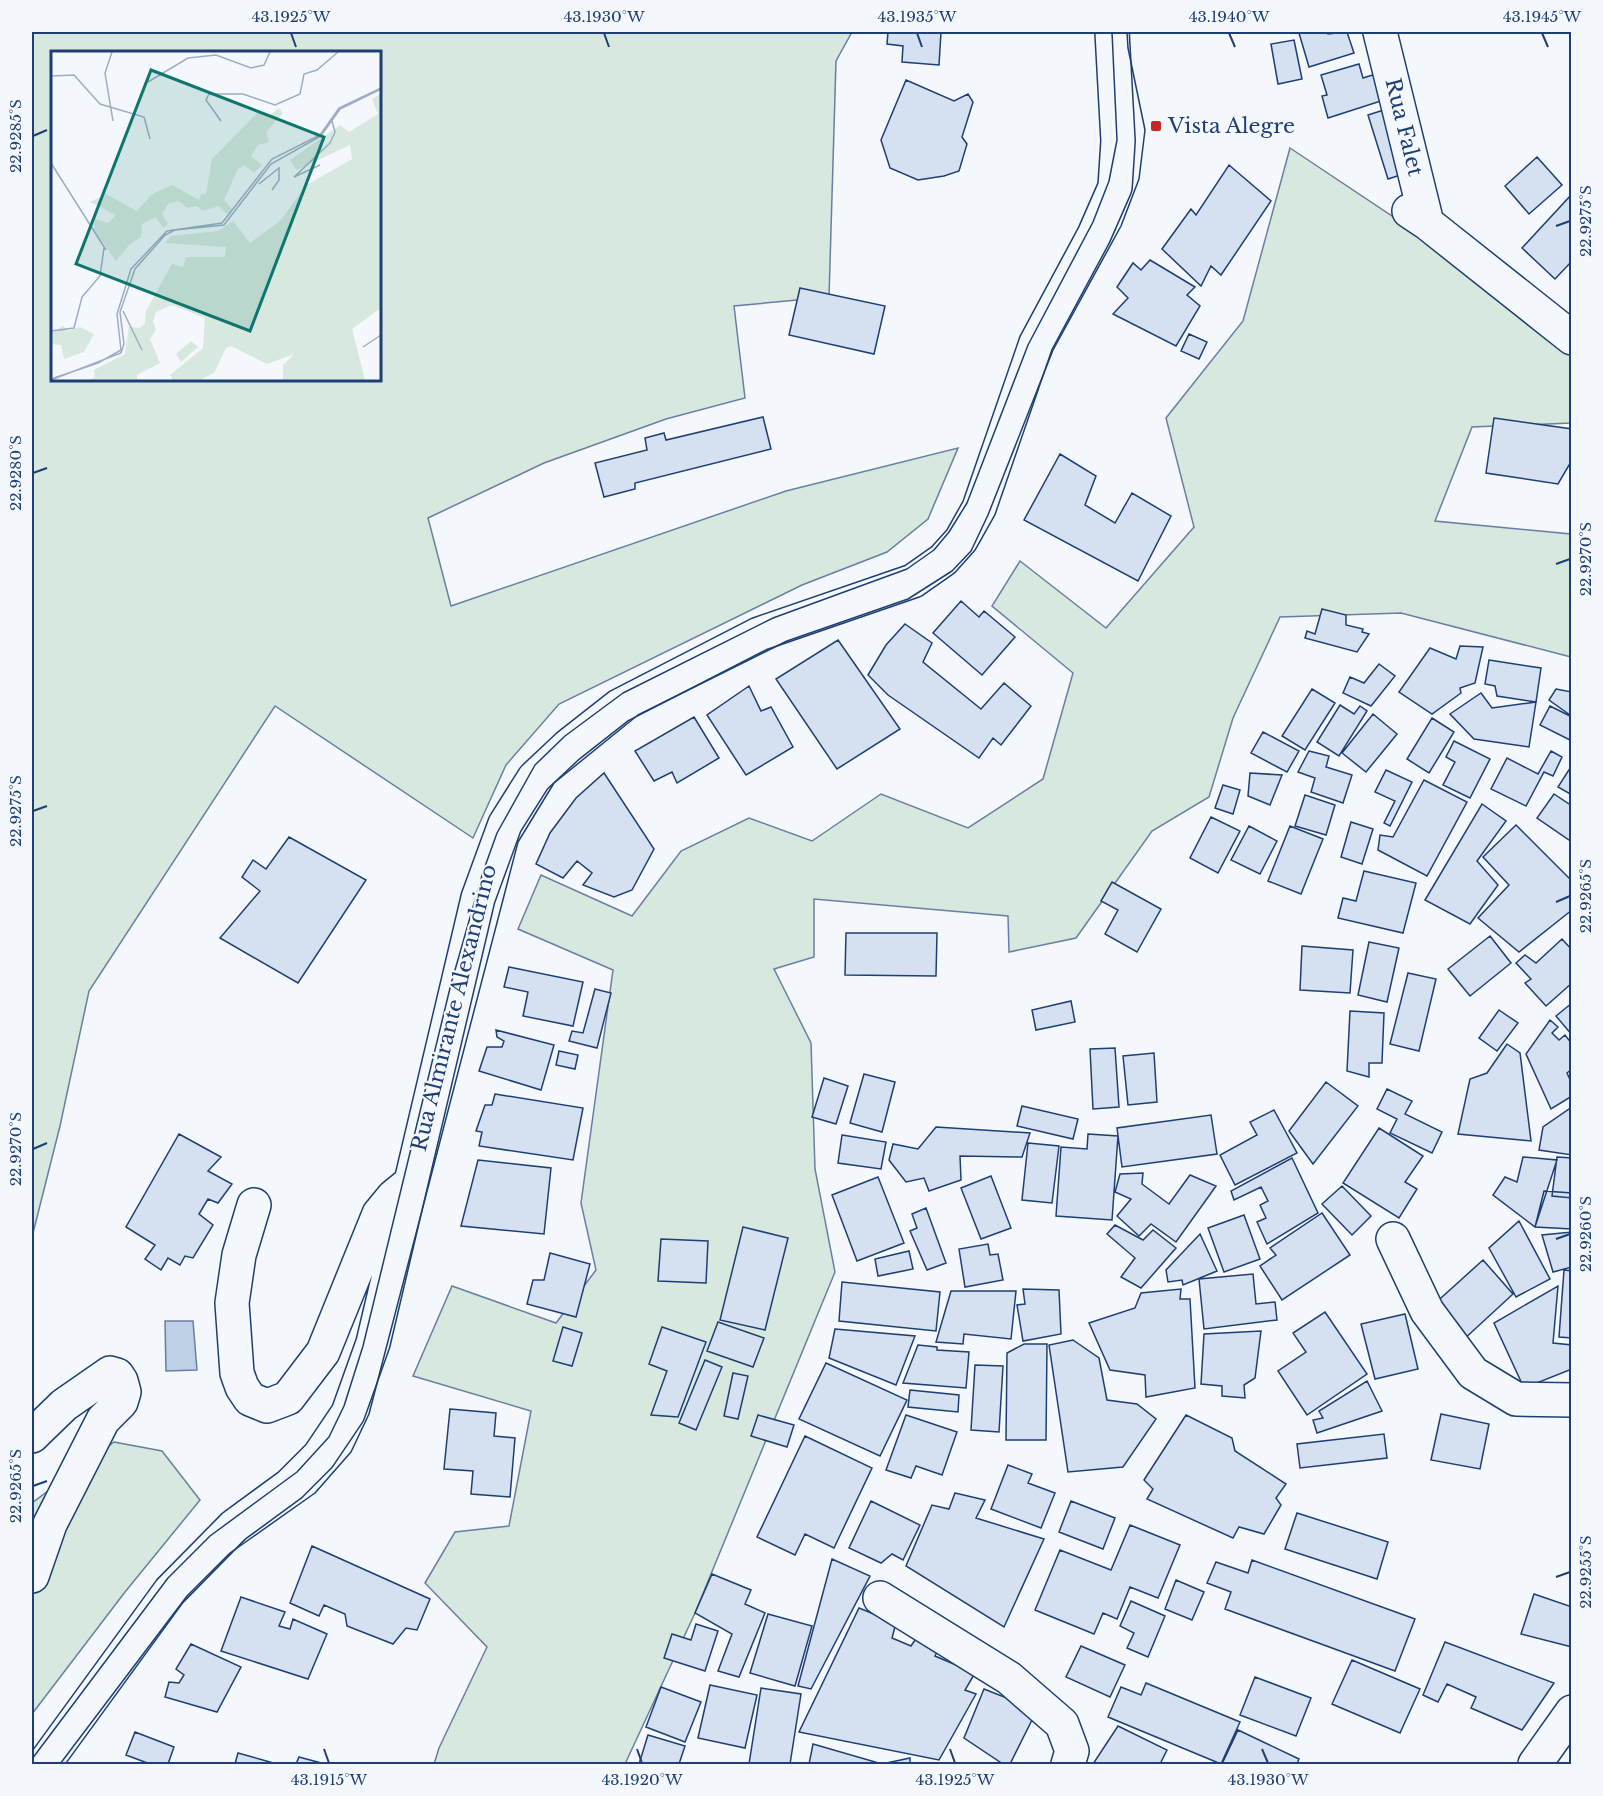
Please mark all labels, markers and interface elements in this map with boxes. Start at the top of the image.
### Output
text: 43.1925°W [252,7,331,26]
text: 43.1930°W [563,7,645,26]
text: 43.1935°W [878,7,957,26]
text: 43.1940°W [1189,7,1270,26]
text: 43.1945°W [1503,7,1582,26]
inset map [51,51,381,381]
street label: Rua Falet [1379,75,1429,179]
text: 22.9285°S [6,99,25,173]
place label: Vista Alegre [1167,113,1295,139]
marker: Vista Alegre [1149,119,1163,133]
text: 22.9275°S [1576,185,1595,257]
text: 22.9280°S [6,435,25,511]
text: 22.9270°S [1576,522,1595,596]
text: 22.9275°S [6,775,25,847]
text: 22.9265°S [1576,859,1595,933]
street label: Rua Almirante Alexandrino [406,862,502,1154]
text: 22.9270°S [6,1112,25,1186]
text: 22.9260°S [1576,1196,1595,1272]
text: 22.9265°S [6,1449,25,1523]
text: 22.9255°S [1576,1535,1595,1609]
text: 43.1915°W [291,1770,368,1789]
text: 43.1920°W [601,1770,683,1789]
text: 43.1925°W [916,1770,995,1789]
text: 43.1930°W [1227,1770,1309,1789]

